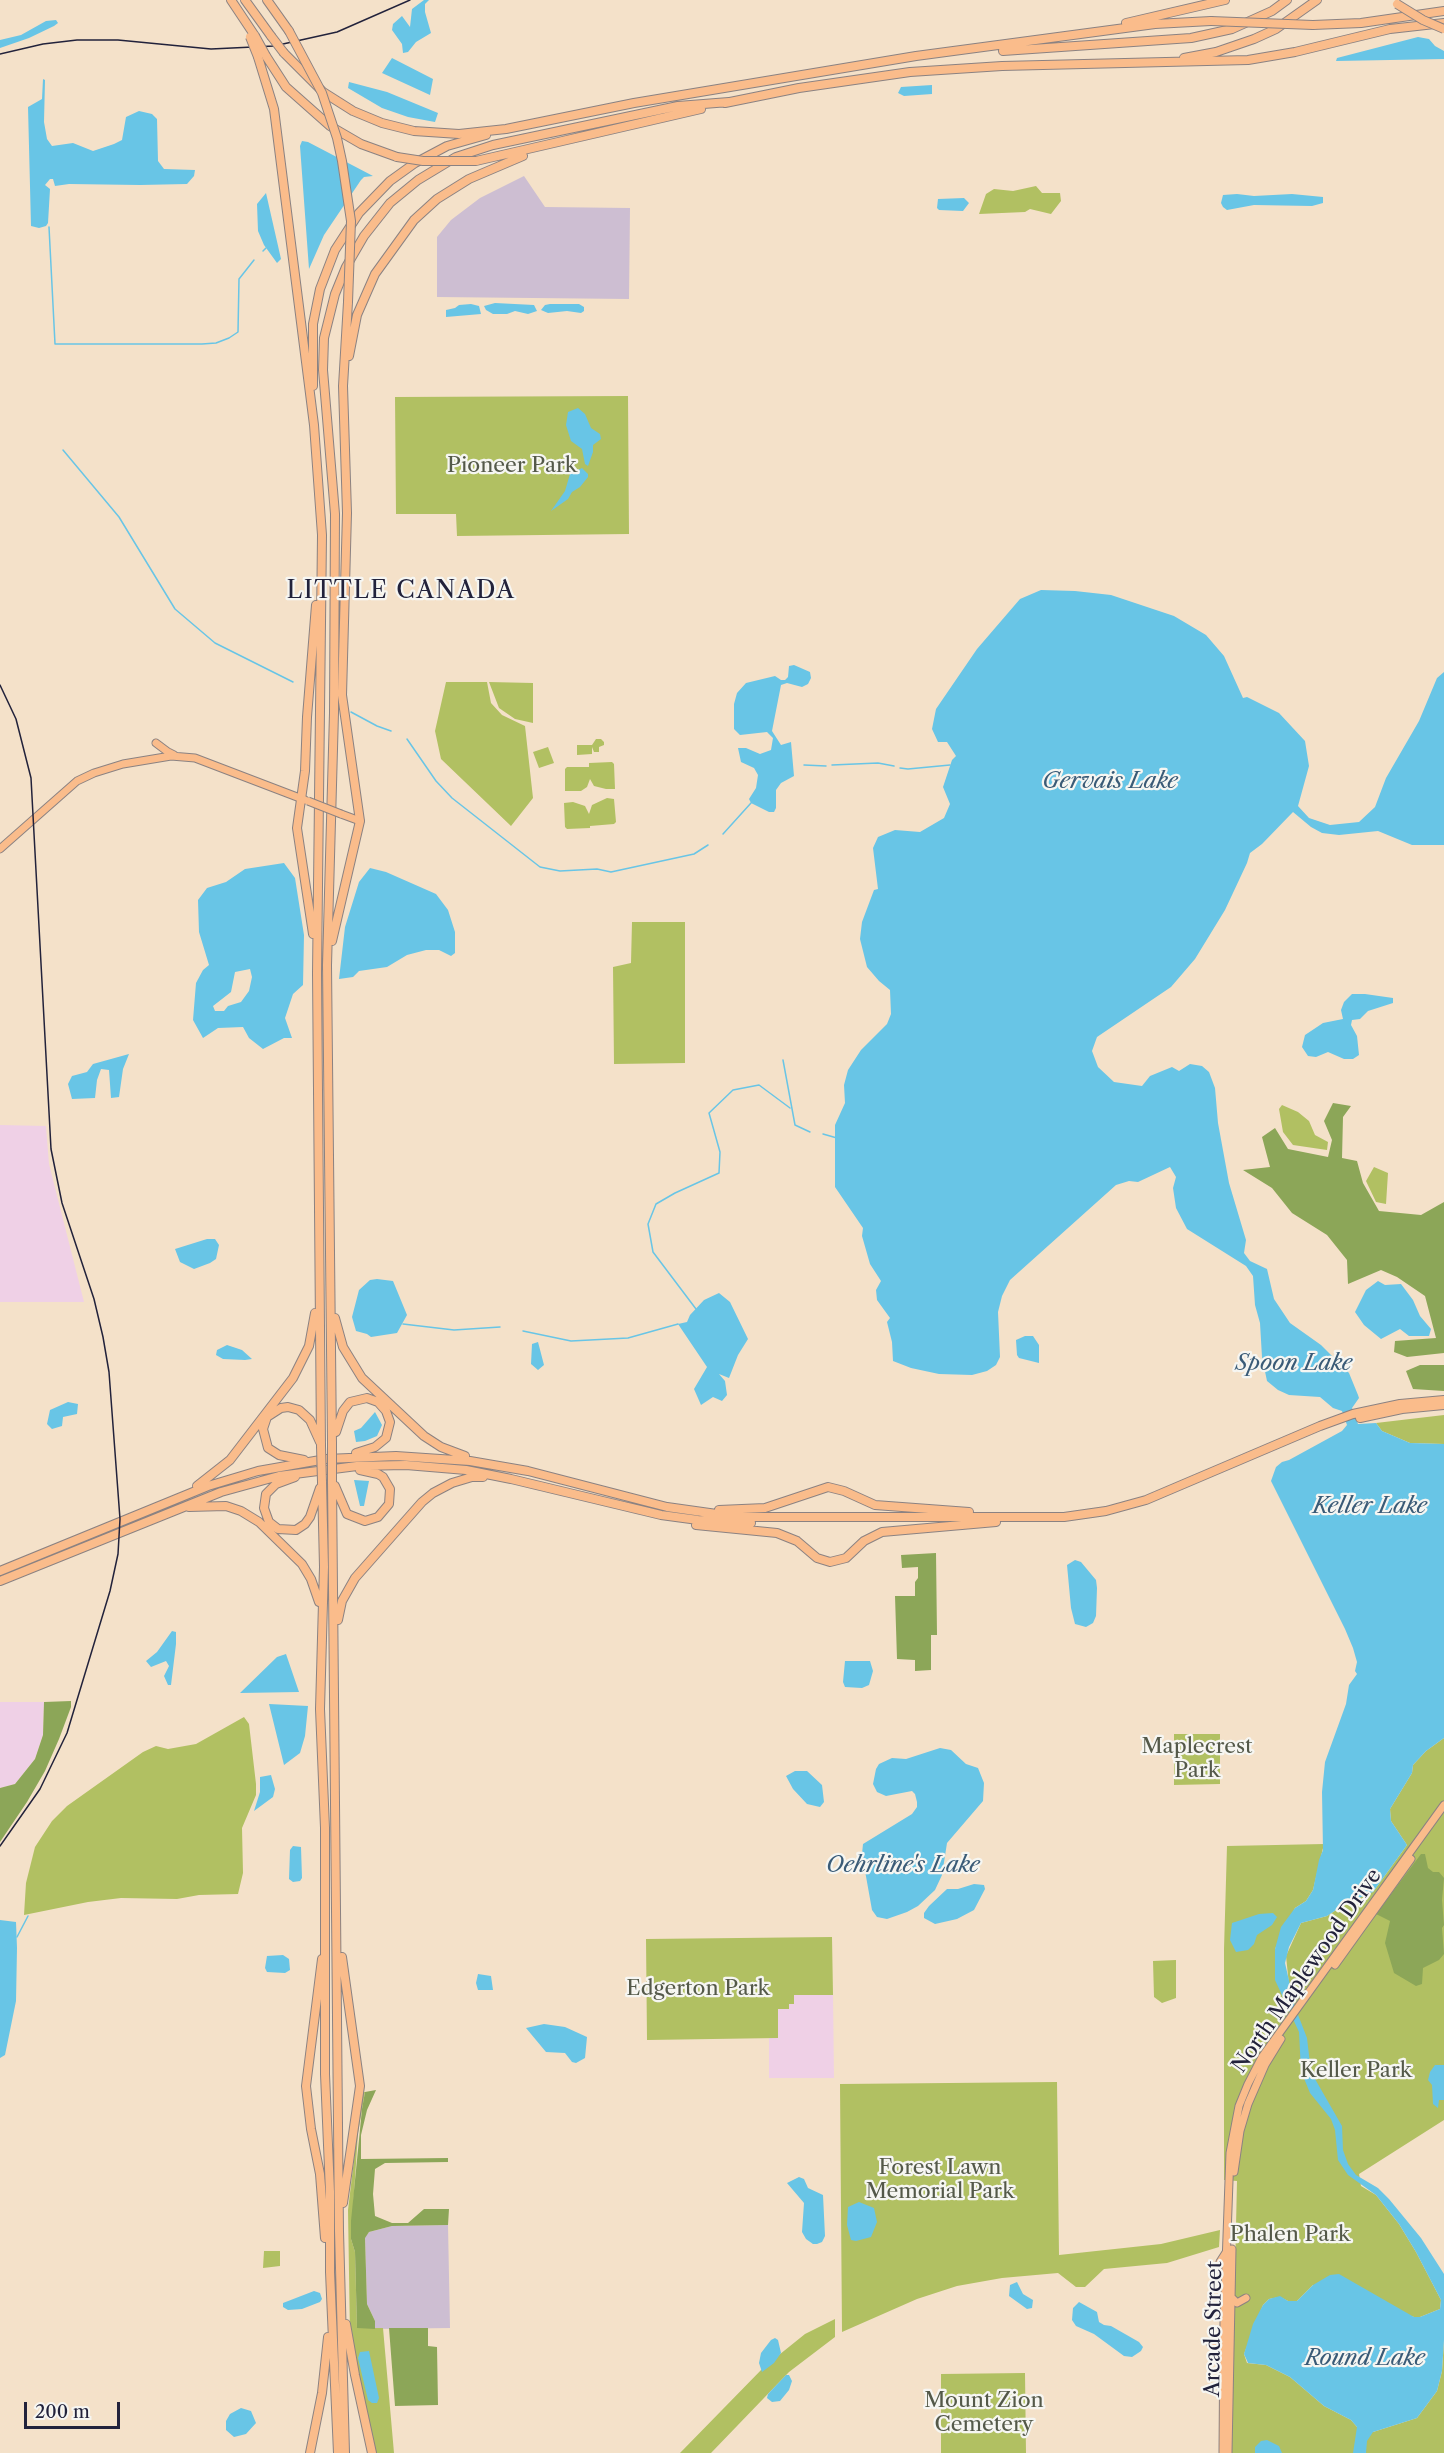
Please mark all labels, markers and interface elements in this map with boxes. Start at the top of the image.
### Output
park label: Pioneer Park [447,453,577,479]
district label: LITTLE CANADA [286,577,516,605]
water label: Gervais Lake [1042,769,1178,795]
water label: Spoon Lake [1236,1351,1352,1377]
water label: Keller Lake [1313,1494,1427,1520]
park label: Maplecrest Park [1142,1734,1252,1784]
water label: Oehrline's Lake [826,1853,980,1879]
street label: North Maplewood Drive [1227,1864,1387,2078]
park label: Edgerton Park [626,1976,770,2002]
park label: Keller Park [1300,2058,1412,2084]
park label: Forest Lawn Memorial Park [866,2155,1014,2205]
park label: Phalen Park [1230,2222,1350,2248]
street label: Arcade Street [1200,2261,1228,2397]
water label: Round Lake [1305,2346,1425,2372]
park label: Mount Zion Cemetery [924,2388,1044,2438]
scale bar [27,2390,123,2428]
text: 200 m [35,2401,90,2423]

